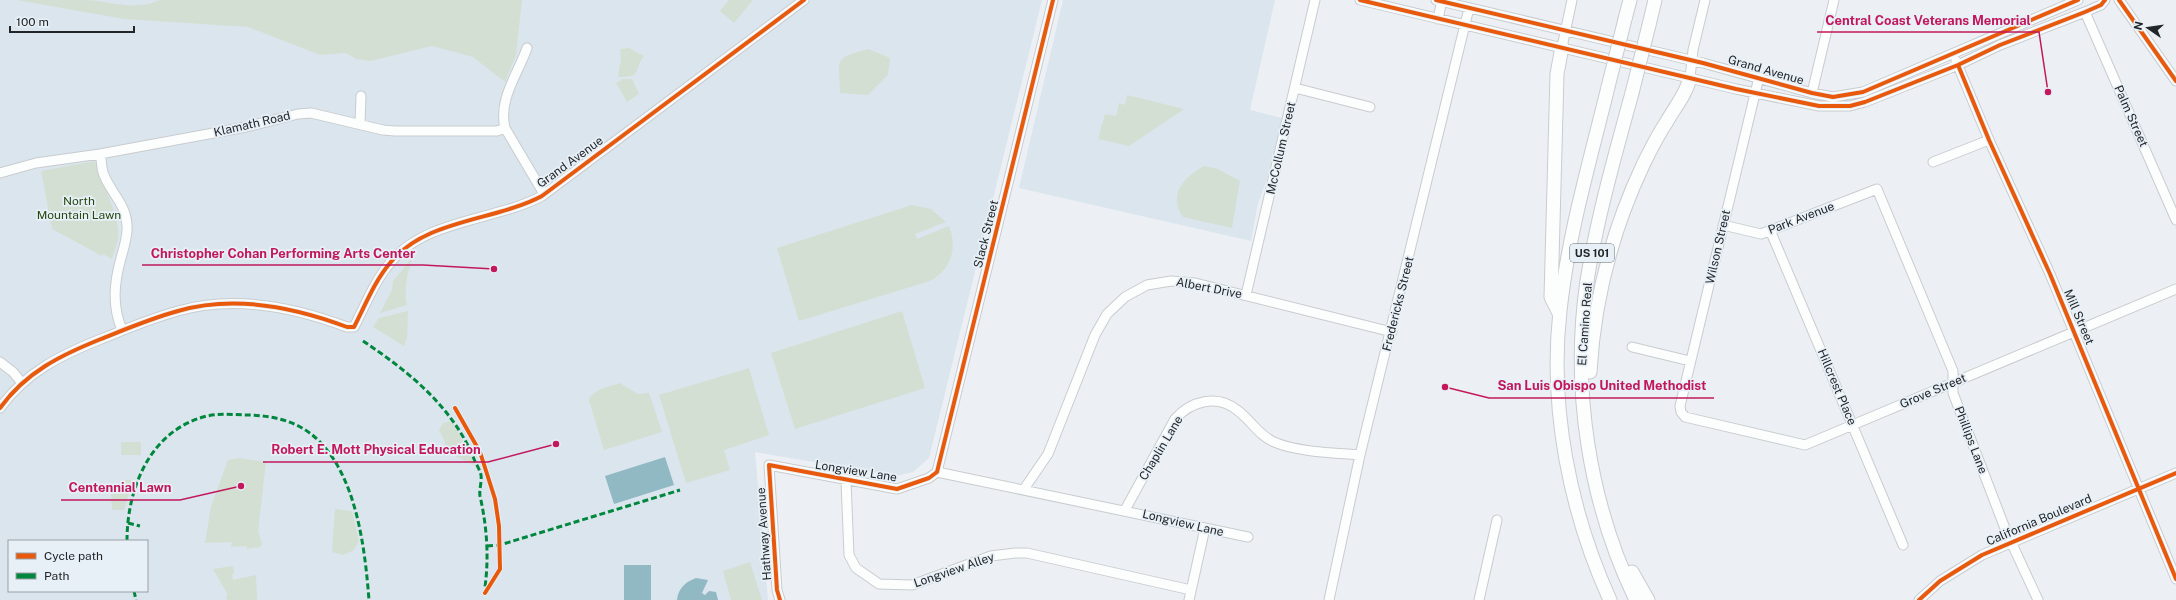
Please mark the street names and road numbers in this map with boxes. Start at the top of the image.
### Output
street label: Grand Avenue [1727,53,1806,88]
street label: Palm Street [2111,83,2151,149]
street label: McCollum Street [1264,100,1299,196]
street label: Klamath Road [212,108,292,140]
street label: Grand Avenue [534,133,606,191]
street label: Slack Street [971,198,1001,269]
street label: Park Avenue [1766,199,1836,237]
street label: Wilson Street [1703,208,1733,285]
road number: US 101 [1570,244,1614,262]
street label: Fredericks Street [1379,255,1417,353]
street label: Albert Drive [1175,275,1243,301]
street label: El Camino Real [1575,281,1595,366]
street label: Mill Street [2061,287,2097,347]
street label: Hillcrest Place [1815,347,1859,427]
street label: Grove Street [1898,371,1969,411]
street label: Phillips Lane [1952,404,1990,476]
street label: Chaplin Lane [1136,413,1186,483]
street label: Longview Lane [814,458,898,484]
street label: Hathway Avenue [754,487,774,581]
street label: California Boulevard [1984,491,2094,549]
street label: Longview Lane [1141,507,1225,539]
street label: Longview Alley [912,549,997,590]

